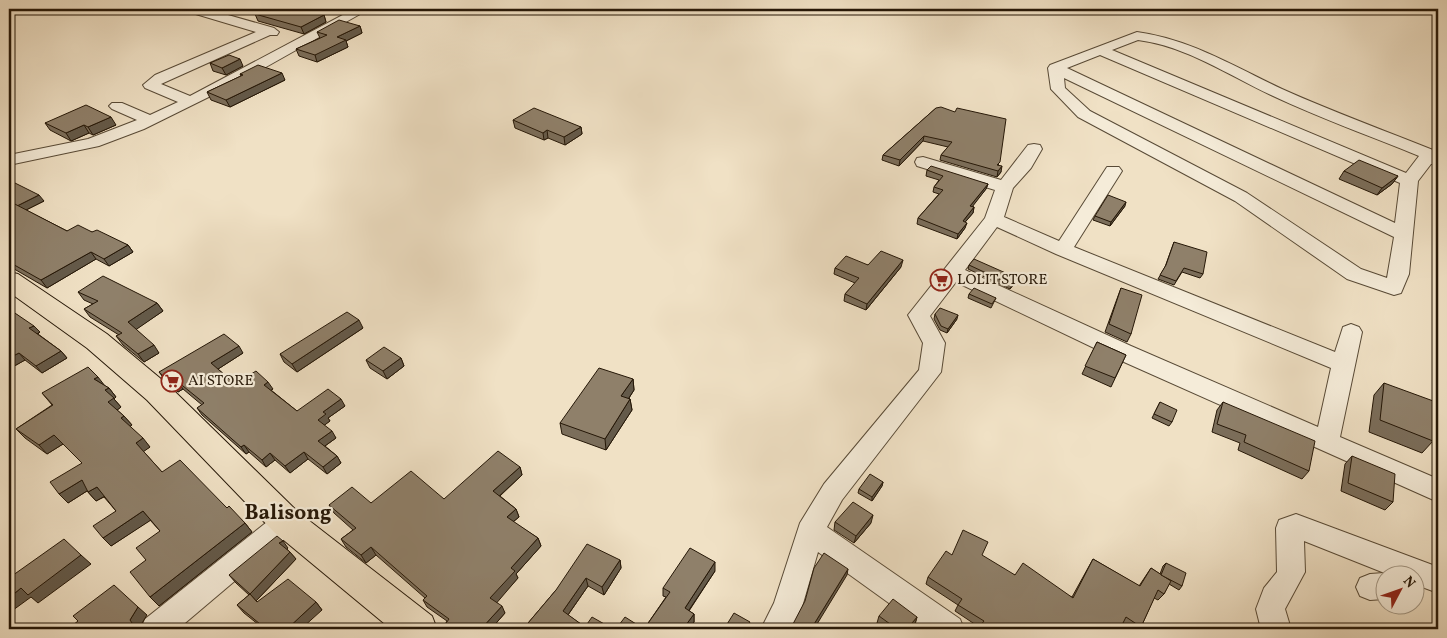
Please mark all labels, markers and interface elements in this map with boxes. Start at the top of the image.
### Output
supermarket icon: LOLIT STORE [929,268,953,292]
place label: LOLIT STORE [957,270,1048,291]
supermarket icon: AI STORE [160,369,184,393]
place label: AI STORE [188,371,253,392]
district label: Balisong [244,499,332,528]
north arrow [1374,566,1424,616]
text: N [1398,572,1419,593]

